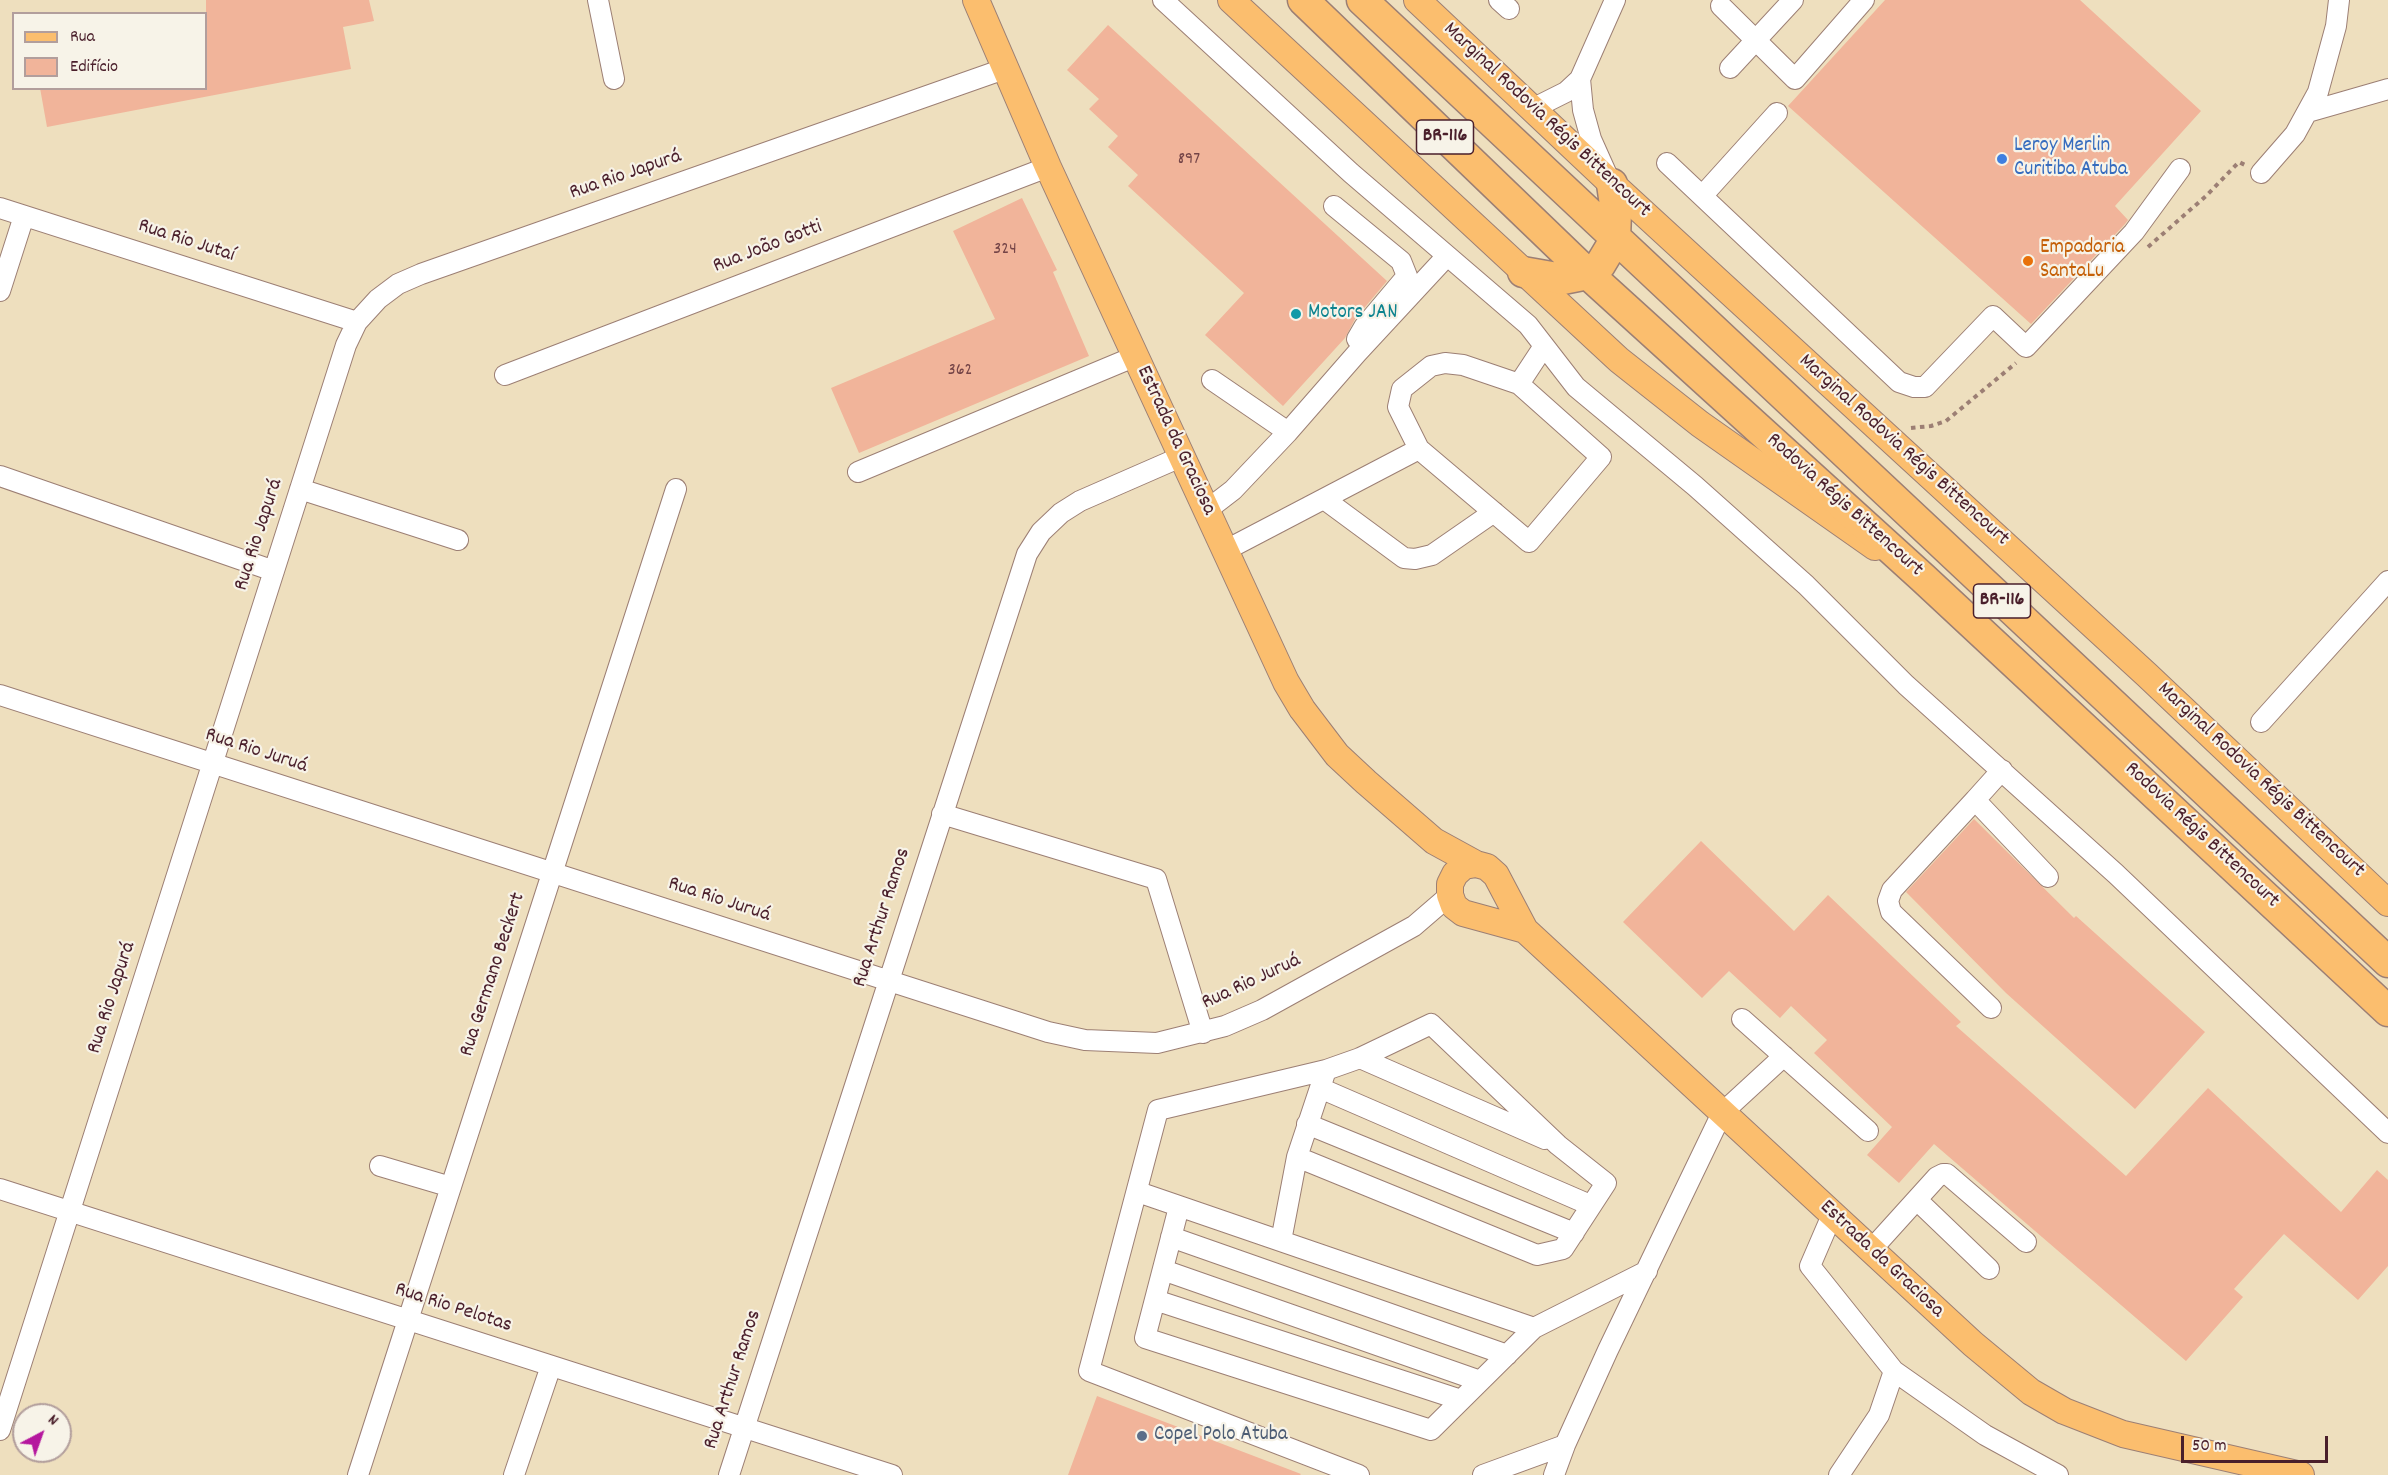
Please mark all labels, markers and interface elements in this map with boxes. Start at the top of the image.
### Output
legend [12,12,207,90]
street label: Marginal Rodovia Régis Bittencourt [1437,18,1655,224]
text: Rua [70,25,95,50]
text: Edifício [70,55,118,80]
road number: BR-116 [1416,120,1474,154]
place label: Leroy Merlin Curitiba Atuba [2014,134,2128,184]
street label: Rua Rio Japurá [567,145,685,207]
house number: 897 [1178,150,1200,172]
marker: Leroy Merlin Curitiba Atuba [1995,152,2009,166]
street label: Rua Rio Jutaí [134,215,238,269]
street label: Rua João Gotti [710,216,826,280]
place label: Empadaria SantaLu [2040,236,2125,286]
house number: 324 [993,240,1017,262]
marker: Empadaria SantaLu [2021,254,2035,268]
place label: Motors JAN [1308,301,1398,327]
marker: Motors JAN [1289,307,1303,321]
street label: Marginal Rodovia Régis Bittencourt [1792,350,2014,552]
house number: 362 [948,361,972,383]
street label: Estrada da Graciosa [1129,363,1221,519]
street label: Rodovia Régis Bittencourt [1760,429,1928,583]
street label: Rua Rio Japurá [230,476,290,594]
road number: BR-116 [1974,584,2030,618]
street label: Marginal Rodovia Régis Bittencourt [2151,678,2369,884]
street label: Rua Rio Juruá [202,724,310,780]
street label: Rodovia Régis Bittencourt [2118,758,2284,914]
street label: Rua Arthur Ramos [849,845,917,991]
street label: Rua Rio Juruá [665,873,773,929]
street label: Rua Germano Beckert [456,890,532,1060]
street label: Rua Rio Japurá [83,939,143,1057]
street label: Rua Rio Juruá [1199,949,1305,1017]
street label: Estrada da Graciosa [1813,1196,1949,1324]
street label: Rua Rio Pelotas [391,1278,515,1340]
street label: Rua Arthur Ramos [700,1307,768,1453]
north arrow [12,1403,72,1463]
text: N [42,1409,63,1432]
place label: Copel Polo Atuba [1154,1423,1288,1449]
scale bar [2184,1424,2331,1462]
marker: Copel Polo Atuba [1135,1429,1149,1443]
text: 50 m [2192,1434,2227,1459]

